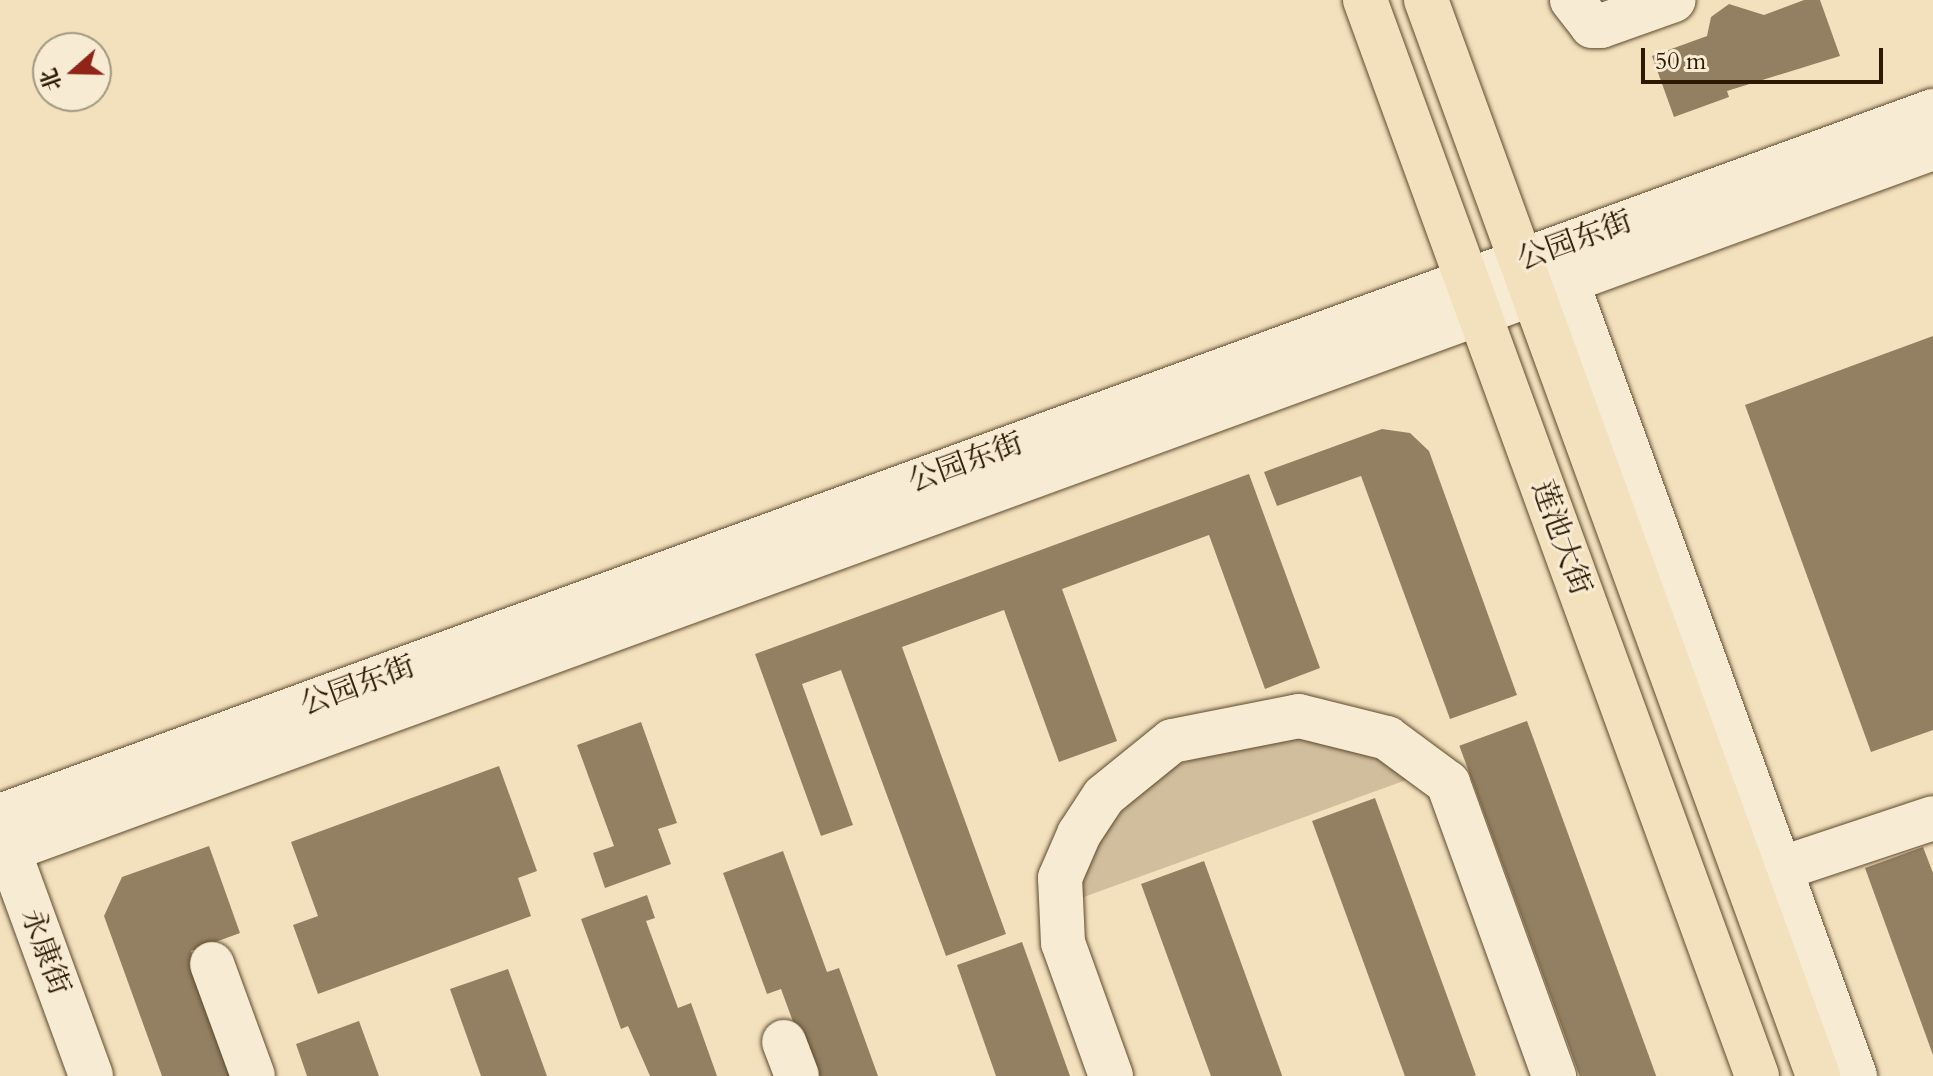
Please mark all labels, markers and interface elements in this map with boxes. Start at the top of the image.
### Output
north arrow [32,32,112,112]
scale bar [1645,32,1887,82]
text: 50 m [1655,45,1706,78]
text: 北 [33,64,69,95]
street label: 公园东街 [1512,204,1638,278]
street label: 公园东街 [903,426,1029,500]
street label: 莲池大街 [1524,475,1598,601]
street label: 公园东街 [295,649,421,723]
street label: 永康街 [13,904,77,1000]

